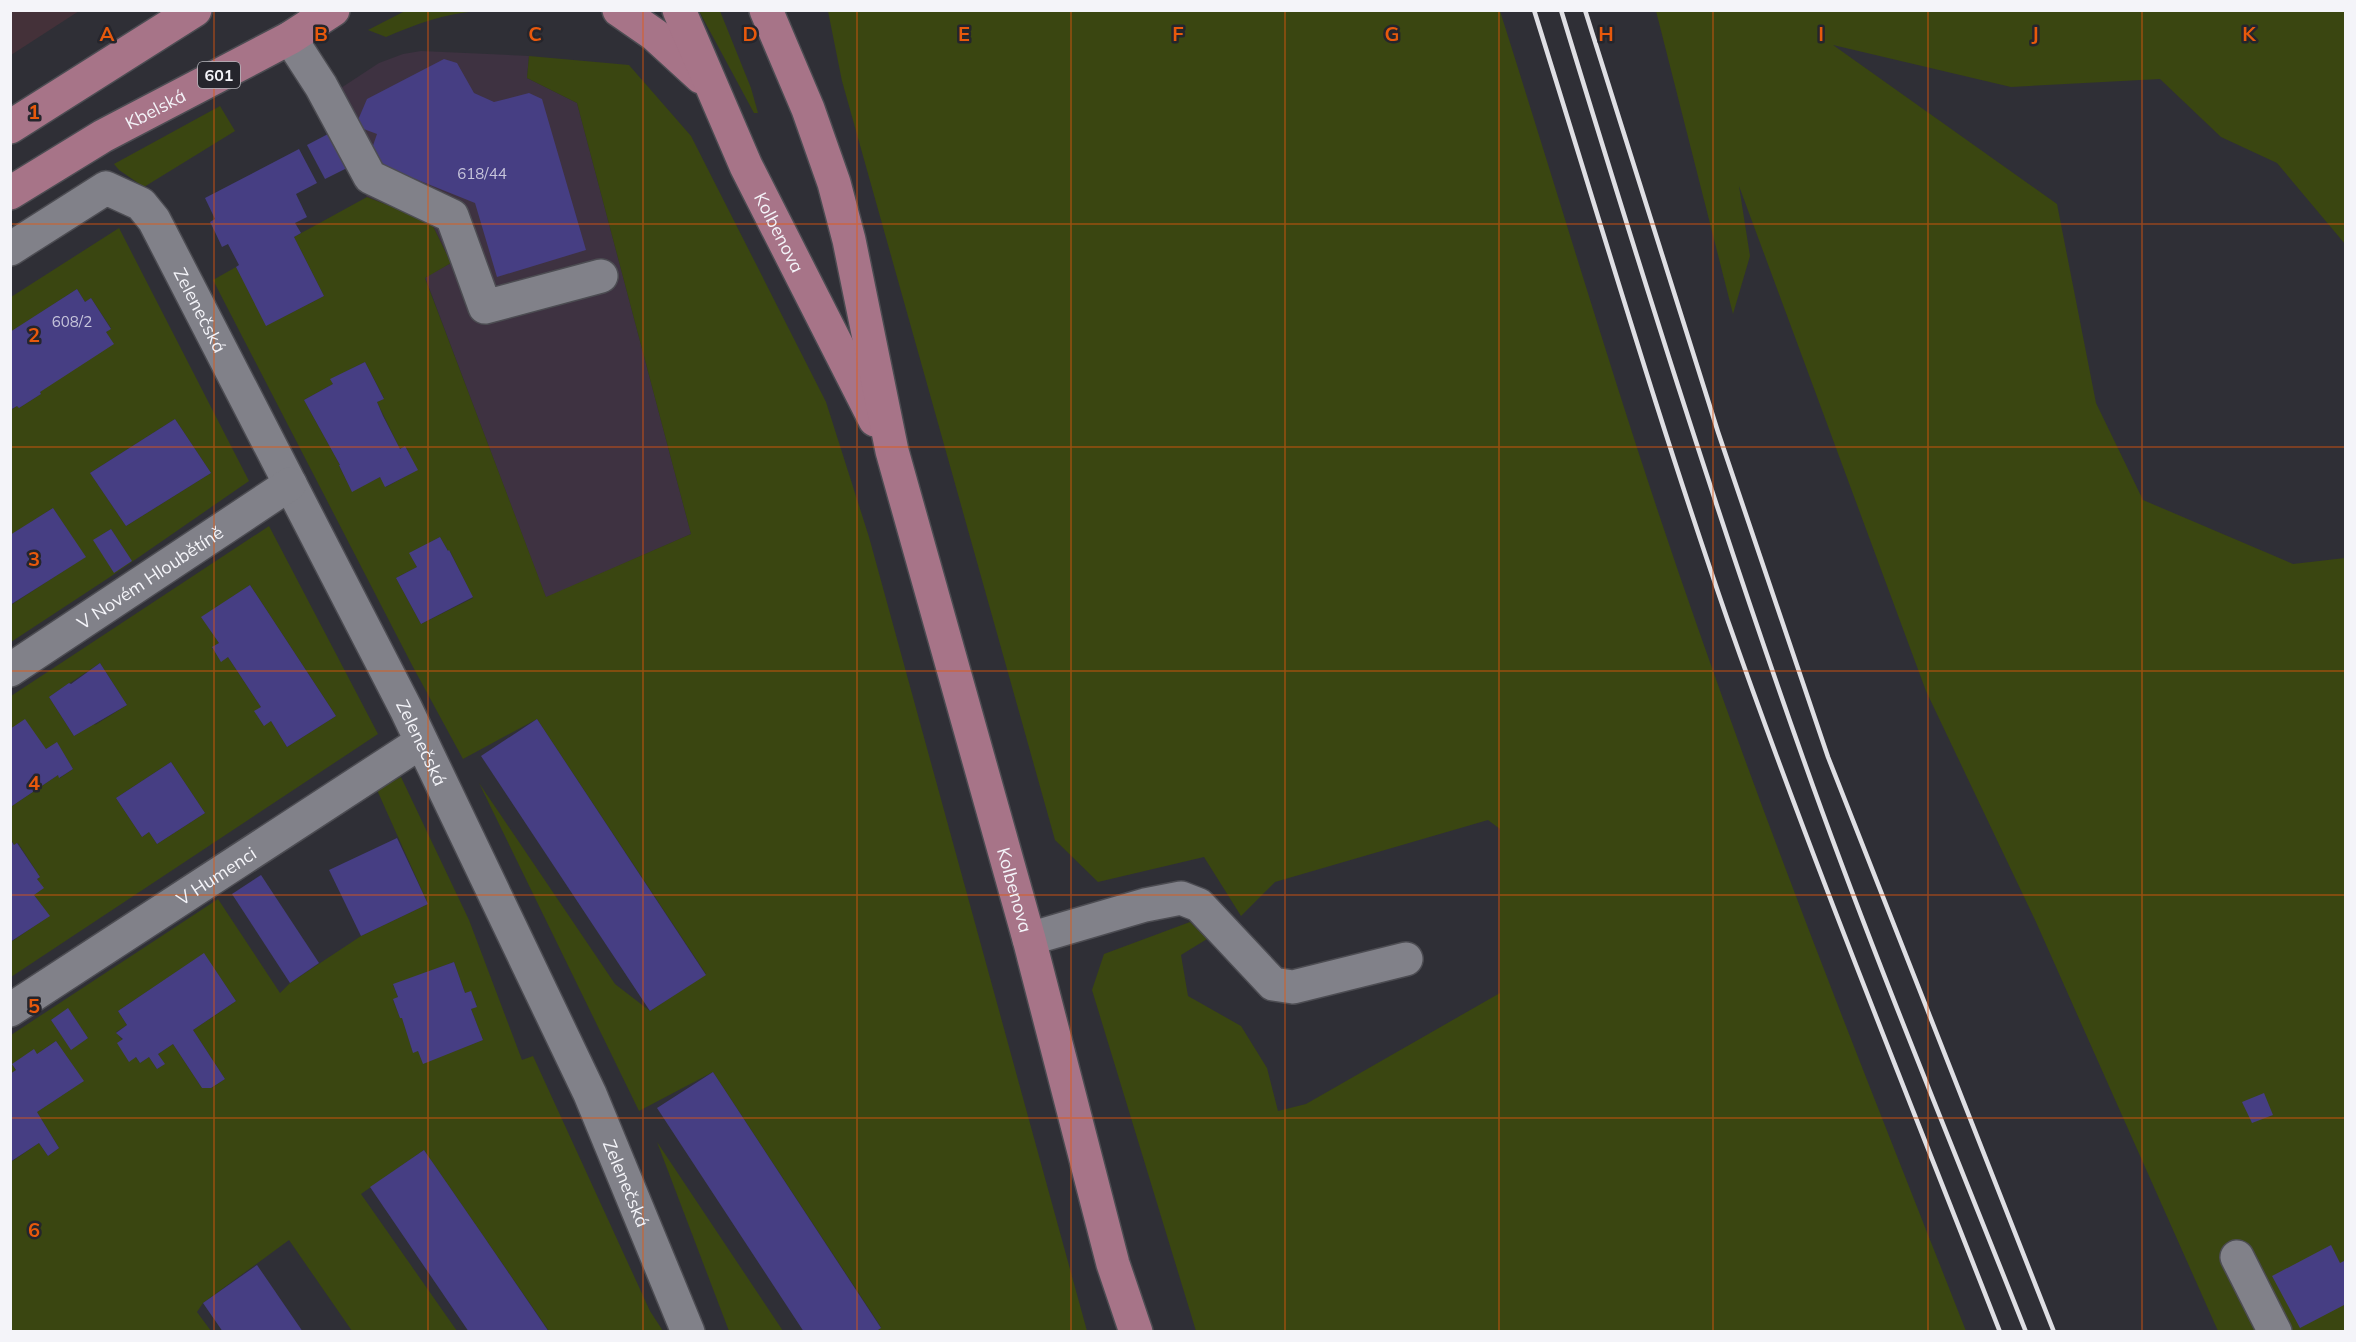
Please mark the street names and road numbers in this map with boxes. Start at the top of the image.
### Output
road number: 601 [198,62,240,88]
street label: Kbelská [121,83,189,134]
street label: Kolbenova [750,188,810,276]
street label: Zelenečská [169,263,232,356]
street label: V Novém Hloubětíně [72,520,228,634]
street label: Zelenečská [392,695,452,789]
street label: V Humenci [172,841,260,910]
street label: Kolbenova [992,845,1038,935]
street label: Zelenečská [598,1136,655,1230]

